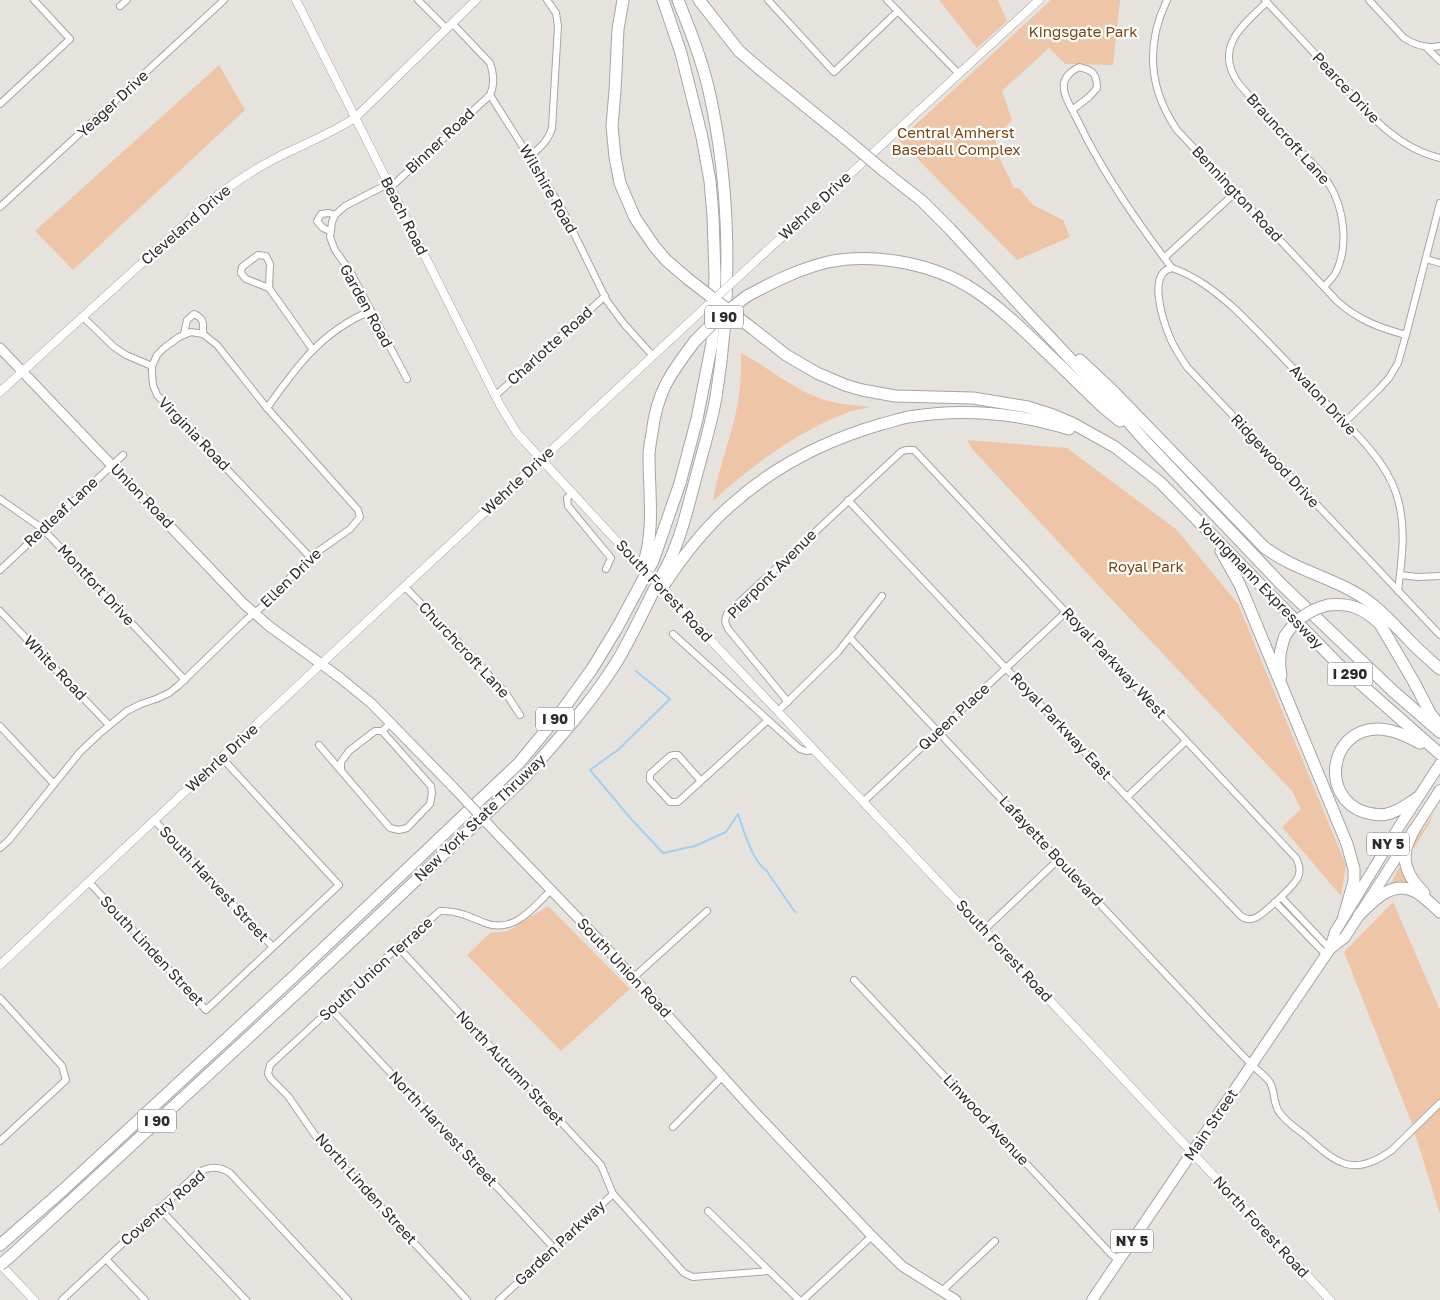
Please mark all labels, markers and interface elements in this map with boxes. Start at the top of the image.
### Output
park label: Kingsgate Park [1028,22,1138,40]
street label: Pearce Drive [1309,48,1384,127]
street label: Yeager Drive [73,66,152,141]
street label: Brauncroft Lane [1243,89,1334,188]
street label: Binner Road [401,104,477,177]
park label: Central Amherst Baseball Complex [891,123,1021,158]
street label: Wilshire Road [516,141,581,236]
street label: Bennington Road [1189,142,1287,245]
street label: Wehrle Drive [775,167,854,243]
street label: Beach Road [378,174,432,258]
street label: Cleveland Drive [137,180,234,268]
street label: Garden Road [337,261,397,350]
street label: Charlotte Road [503,302,596,388]
road number: I 90 [705,306,743,328]
street label: Avalon Drive [1287,360,1361,438]
street label: Virginia Road [155,393,234,474]
street label: Ridgewood Drive [1228,410,1324,511]
street label: Wehrle Drive [478,442,557,518]
street label: Union Road [107,459,178,531]
street label: Redleaf Lane [20,472,101,550]
street label: Youngmann Expressway [1194,514,1328,653]
street label: Pierpont Avenue [723,525,820,622]
street label: South Forest Road [613,535,717,645]
street label: Montfort Drive [55,540,139,629]
street label: Ellen Drive [256,544,325,611]
park label: Royal Park [1108,557,1185,575]
street label: Churchcroft Lane [416,598,514,701]
street label: Royal Parkway West [1059,603,1171,721]
street label: White Road [20,631,91,703]
road number: I 290 [1328,662,1372,686]
street label: Royal Parkway East [1007,668,1116,783]
street label: Queen Place [914,679,993,754]
road number: I 90 [536,708,574,731]
street label: Wehrle Drive [182,719,261,795]
street label: New York State Thruway [410,750,549,885]
street label: Lafayette Boulevard [996,791,1107,909]
street label: South Harvest Street [156,822,273,945]
road number: NY 5 [1367,832,1409,856]
street label: South Linden Street [97,892,208,1009]
street label: South Forest Road [953,895,1057,1005]
street label: South Union Terrace [315,912,436,1024]
street label: South Union Road [574,914,675,1021]
street label: North Autumn Street [453,1006,568,1128]
street label: North Harvest Street [386,1067,502,1190]
street label: Linwood Avenue [940,1070,1034,1169]
street label: Main Street [1180,1085,1241,1164]
road number: I 90 [138,1110,176,1132]
street label: North Linden Street [312,1129,421,1247]
street label: Coventry Road [116,1166,208,1249]
street label: North Forest Road [1210,1172,1313,1281]
street label: Garden Parkway [511,1195,609,1289]
road number: NY 5 [1111,1230,1153,1252]

